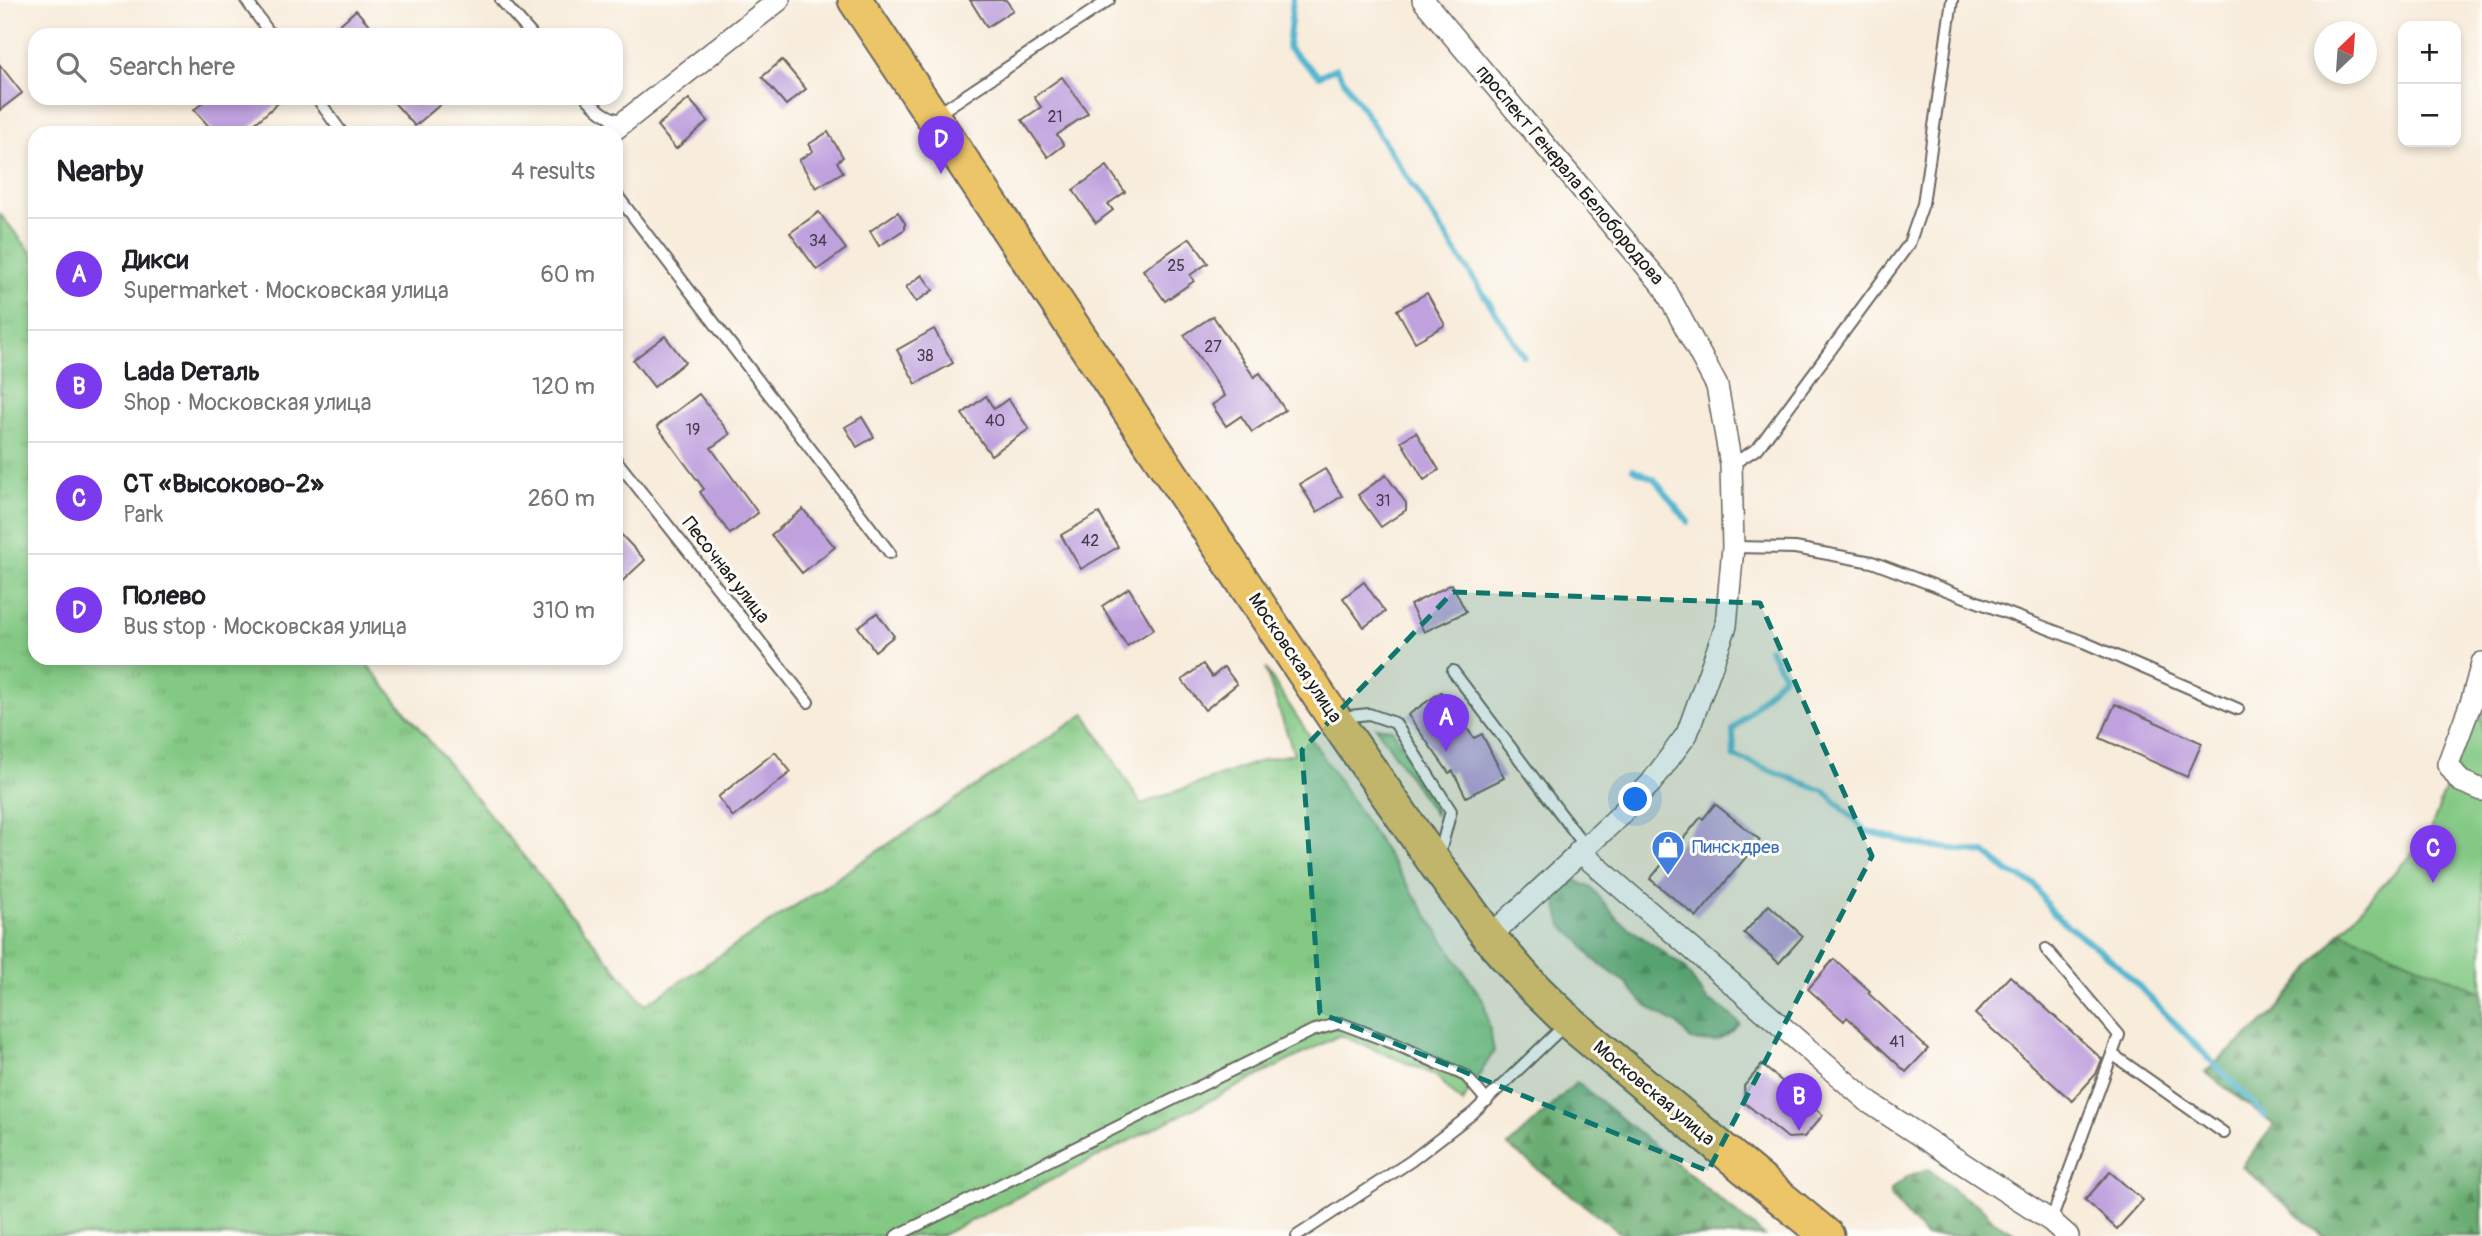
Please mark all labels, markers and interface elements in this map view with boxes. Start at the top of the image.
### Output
north arrow [2314,21,2377,84]
map controls [2398,21,2461,147]
button: + [2398,21,2461,84]
search box [28,28,623,105]
icon: search [52,48,90,86]
text: Search here [108,51,235,83]
street label: проспект Генерала Белобородова [1471,60,1669,290]
button: − [2398,84,2461,147]
house number: 21 [1047,107,1063,127]
pin: D [918,116,964,174]
text: Nearby [56,153,143,190]
text: 4 results [511,157,595,186]
house number: 34 [809,231,827,251]
text: Дикси [123,244,188,276]
house number: 25 [1167,256,1185,276]
text: A [72,260,86,289]
text: 60 m [540,260,595,289]
text: Supermarket · Московская улица [123,276,449,305]
house number: 27 [1204,337,1222,357]
house number: 38 [917,346,934,366]
text: Lada Dеталь [123,356,260,388]
text: B [72,372,86,401]
text: 120 m [532,372,595,401]
text: Shop · Московская улица [123,388,372,417]
house number: 40 [985,411,1005,431]
house number: 19 [686,420,700,440]
text: СТ «Высоково-2» [123,468,324,500]
text: C [72,484,86,513]
text: 260 m [528,484,595,513]
house number: 31 [1375,491,1391,511]
text: Park [123,500,163,529]
street label: Песочная улица [677,512,775,628]
house number: 42 [1081,531,1099,551]
text: Полево [123,580,206,612]
street label: Московская улица [1243,588,1347,728]
text: D [72,596,86,625]
text: 310 m [532,596,595,625]
text: Bus stop · Московская улица [123,612,407,641]
pin: A [1423,694,1469,752]
your location [1618,782,1652,816]
pin: C [2410,825,2456,883]
shop icon: Пинскдрев [1649,828,1687,877]
place label: Пинскдрев [1692,835,1780,859]
house number: 41 [1889,1032,1905,1052]
street label: Московская улица [1588,1035,1720,1151]
pin: B [1776,1073,1822,1131]

